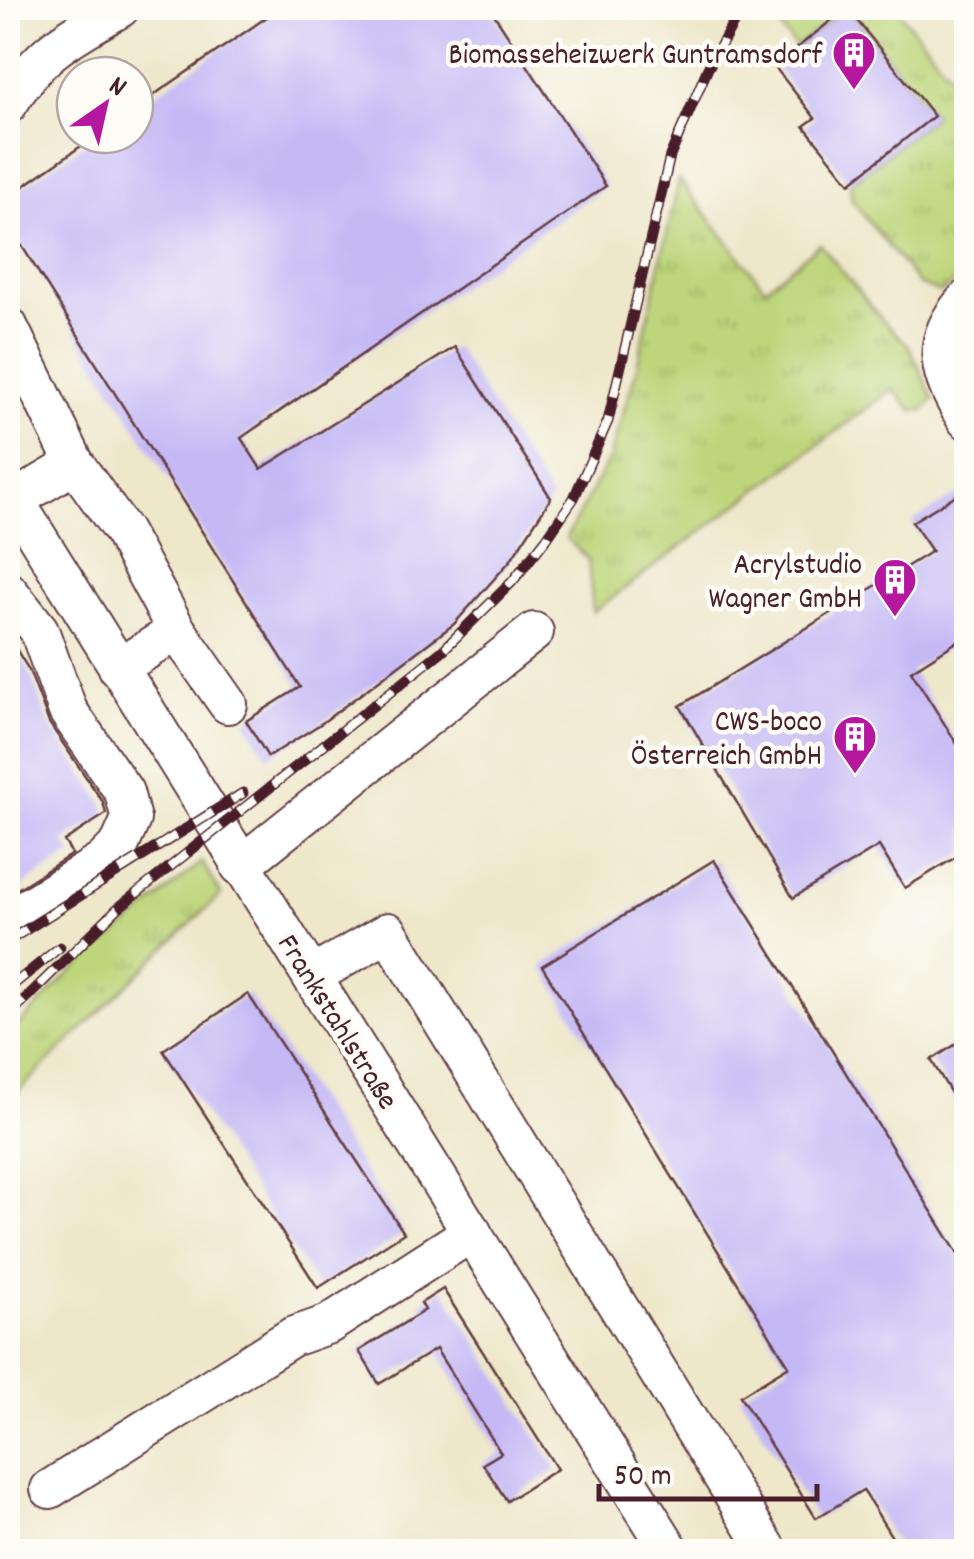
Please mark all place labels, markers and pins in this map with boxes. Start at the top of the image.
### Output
building icon: Biomasseheizwerk Guntramsdorf [831,30,877,91]
place label: Biomasseheizwerk Guntramsdorf [449,36,823,79]
place label: Acrylstudio Wagner GmbH [708,546,862,623]
building icon: Acrylstudio Wagner GmbH [872,557,918,618]
place label: CWS-boco Österreich GmbH [631,703,822,780]
building icon: CWS-boco Österreich GmbH [832,714,878,775]

